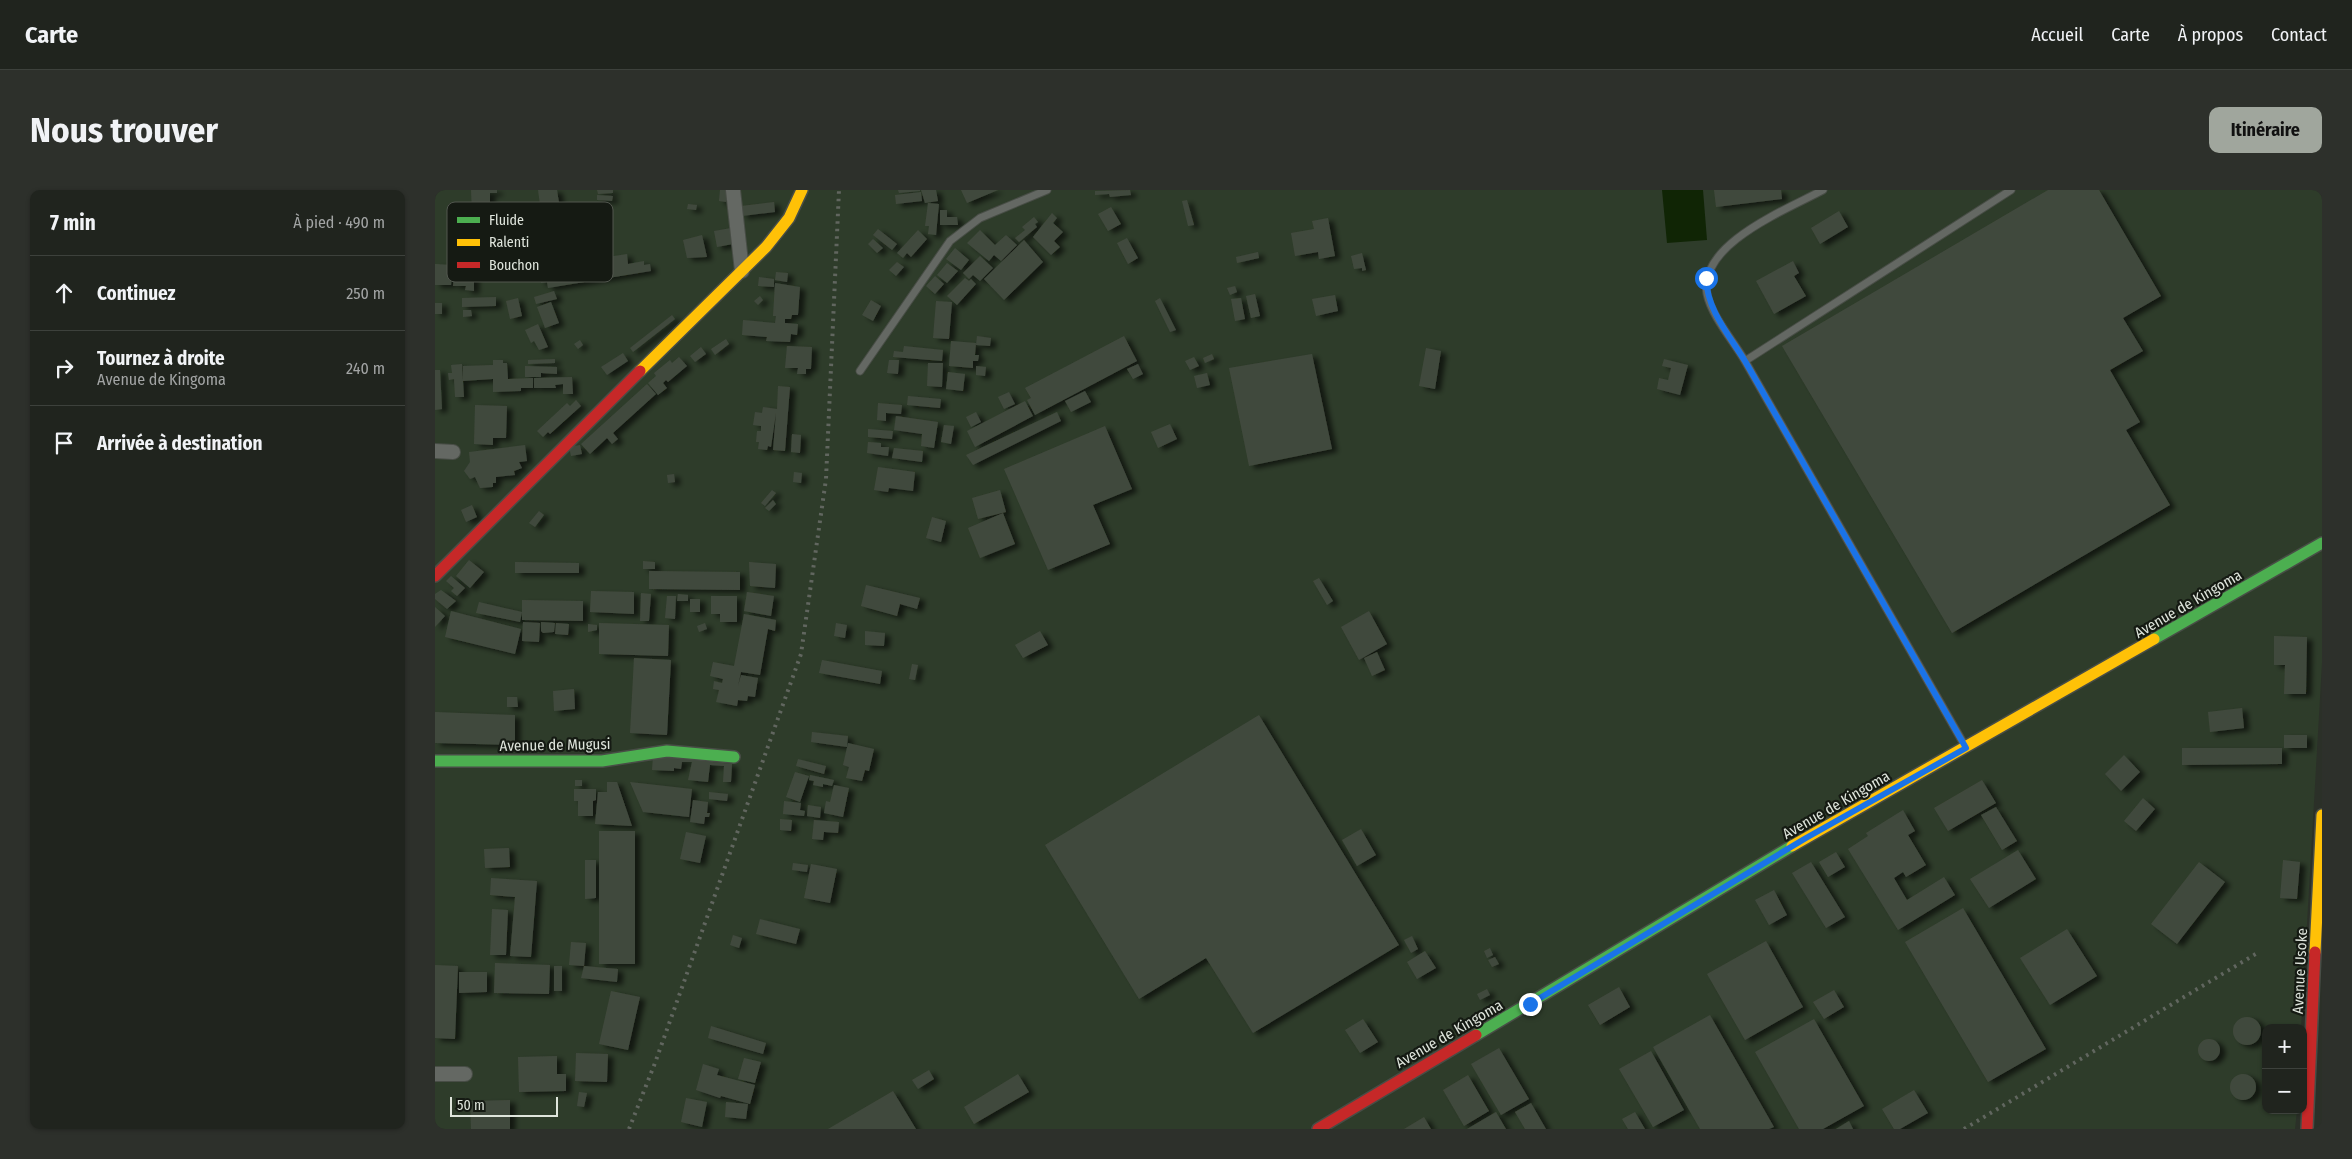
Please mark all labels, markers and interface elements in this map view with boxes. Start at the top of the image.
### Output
text: Carte [25,21,78,49]
text: Accueil [2031,24,2083,46]
text: Carte [2111,24,2150,46]
text: À propos [2178,24,2243,46]
text: Contact [2271,24,2327,46]
button: Itinéraire [2209,107,2322,153]
text: Nous trouver [30,109,218,151]
legend [447,202,613,282]
text: 7 min [50,210,96,236]
text: Fluide [489,212,524,229]
text: À pied · 490 m [293,213,385,232]
text: Ralenti [489,234,529,251]
text: Bouchon [489,257,539,274]
route start [1695,267,1718,290]
icon: ahead [50,279,78,307]
text: Continuez [97,282,176,305]
text: 250 m [346,284,385,303]
text: Tournez à droite [97,347,225,370]
icon: right [50,354,78,382]
text: 240 m [346,359,385,378]
text: Avenue de Kingoma [97,370,226,389]
icon: arrive [50,429,78,457]
text: Arrivée à destination [97,432,263,455]
street label: Avenue de Kingoma [2131,566,2245,642]
street label: Avenue de Mugusi [499,735,611,755]
street label: Avenue de Kingoma [1779,767,1893,843]
street label: Avenue Usoke [2289,928,2311,1014]
route end [1519,993,1542,1016]
street label: Avenue de Kingoma [1392,996,1506,1072]
map controls [2262,1024,2307,1114]
button: + [2262,1024,2307,1069]
button: − [2262,1069,2307,1114]
scale bar [450,1094,557,1117]
text: 50 m [457,1097,485,1114]

